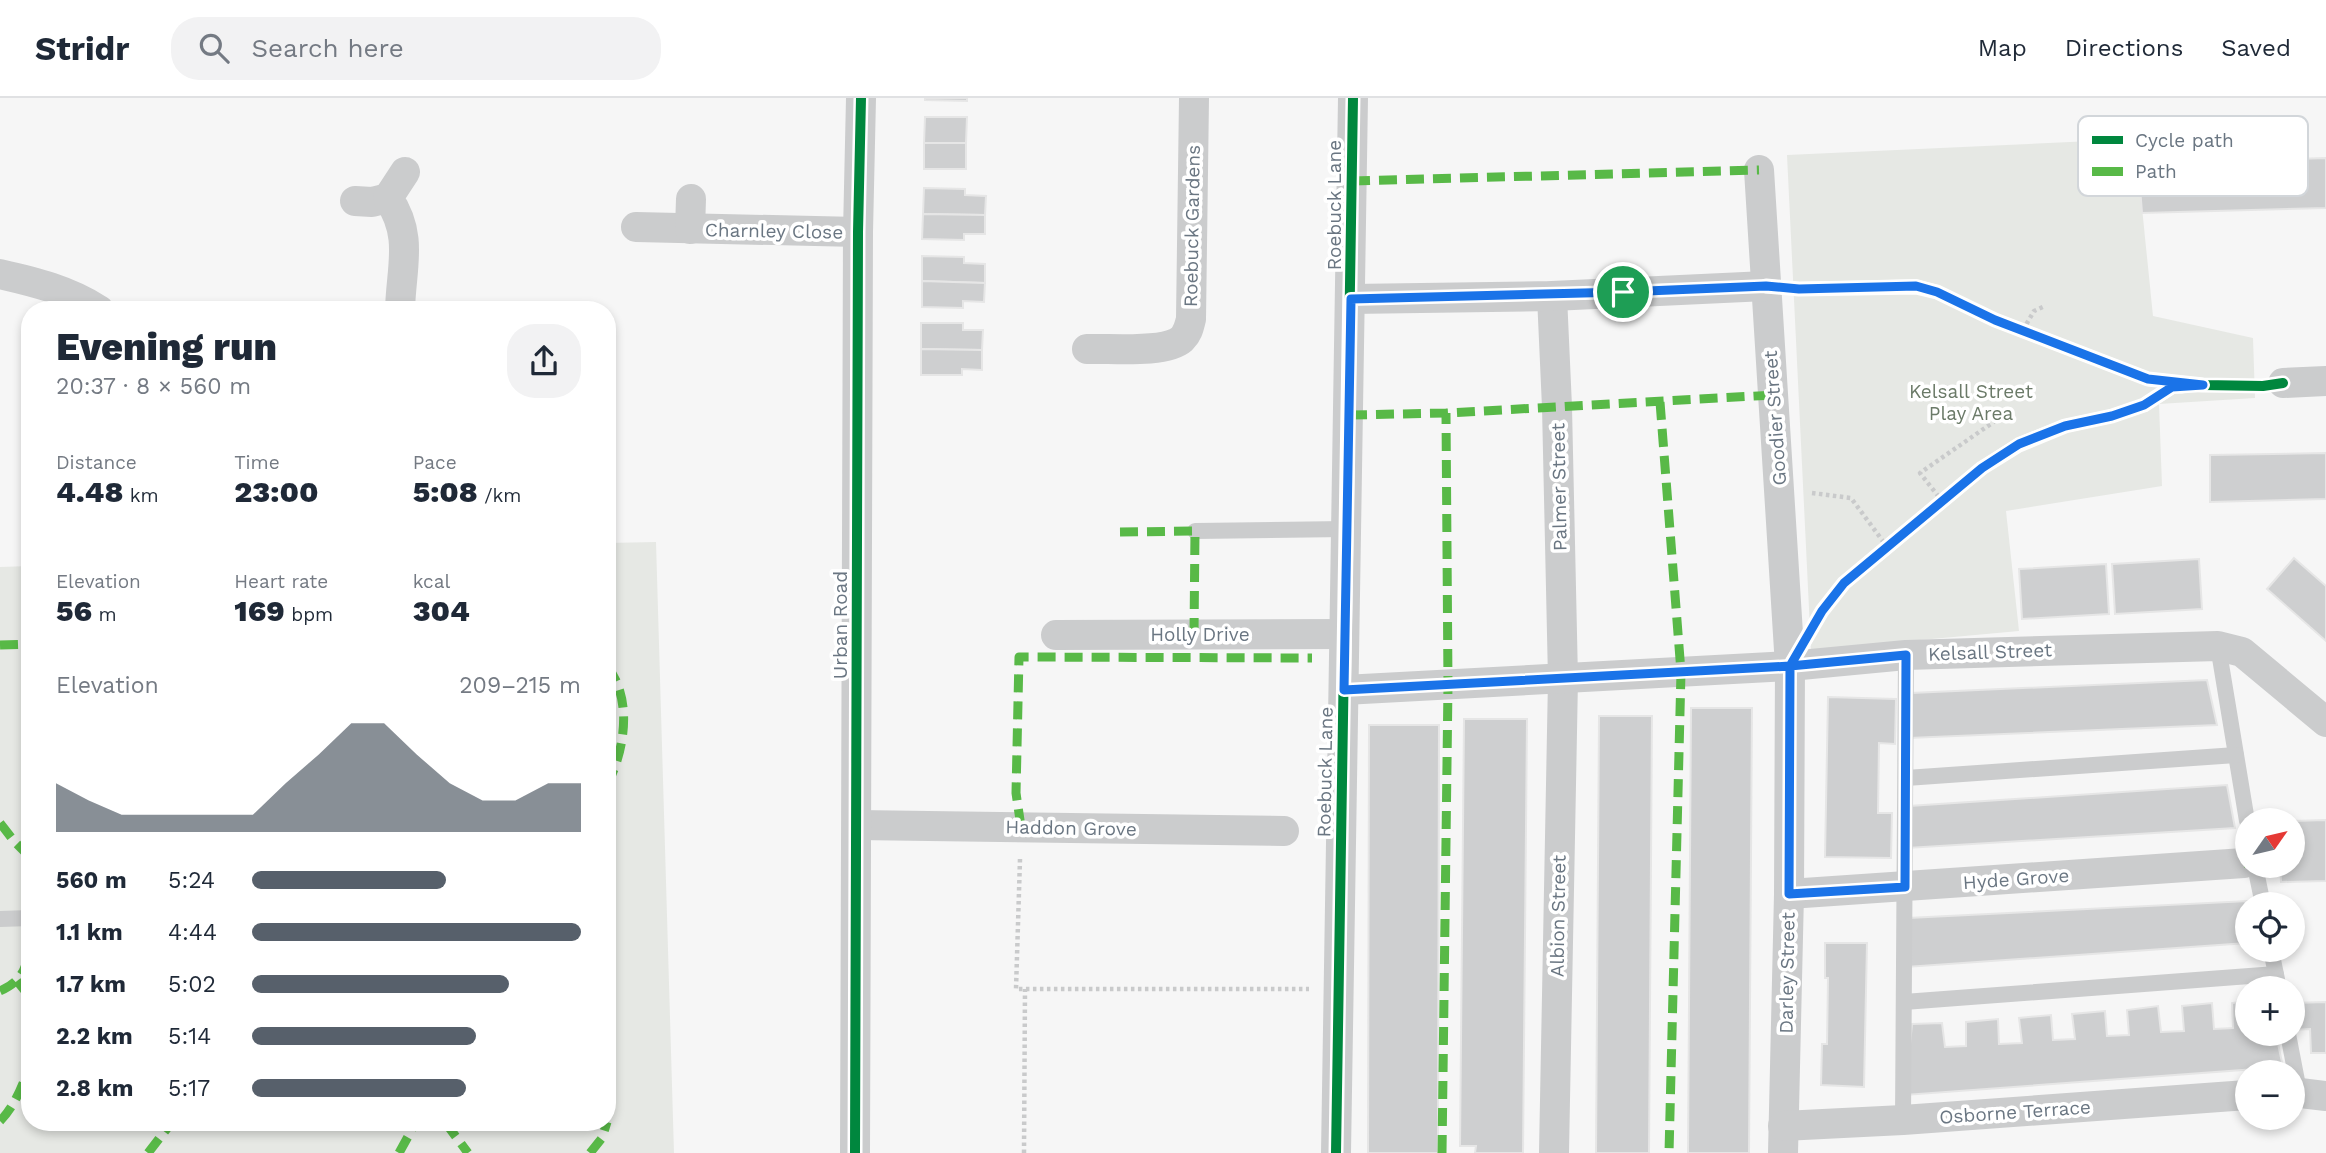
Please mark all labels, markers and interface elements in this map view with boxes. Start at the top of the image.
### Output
search box [171,17,661,80]
text: Stridr [35,29,129,68]
icon: search [195,29,233,67]
text: Search here [251,33,404,63]
text: Map [1978,34,2027,62]
text: Directions [2065,34,2183,62]
text: Saved [2221,34,2291,62]
legend [2078,116,2308,196]
text: Cycle path [2135,129,2234,152]
street label: Roebuck Lane [1323,140,1346,270]
street label: Roebuck Gardens [1179,145,1205,307]
text: Path [2135,160,2177,183]
street label: Charnley Close [705,218,843,244]
pin [1593,262,1653,322]
icon: arrive [1604,273,1642,311]
button: share [507,324,581,398]
text: Evening run [56,325,277,369]
street label: Goodier Street [1759,350,1791,486]
text: 20:37 · 8 × 560 m [56,373,251,400]
park label: Kelsall Street Play Area [1909,380,2033,425]
street label: Palmer Street [1546,423,1572,551]
text: Distance [56,451,137,474]
text: Time [234,451,280,474]
text: Pace [413,451,457,474]
text: 4.48 [56,474,123,509]
text: 23:00 [234,474,318,509]
text: 5:08 [413,474,478,509]
text: km [123,484,159,507]
text: /km [478,484,521,507]
text: Elevation [56,570,141,593]
text: Heart rate [234,570,328,593]
text: kcal [413,570,450,593]
street label: Urban Road [829,571,852,679]
text: 56 [56,593,92,628]
text: 169 [234,593,285,628]
text: 304 [413,593,470,628]
text: m [92,603,117,626]
text: bpm [285,603,333,626]
street label: Holly Drive [1150,623,1250,646]
street label: Kelsall Street [1928,638,2052,666]
text: Elevation [56,672,159,699]
text: 209–215 m [459,672,581,699]
street label: Roebuck Lane [1312,706,1338,838]
north arrow [2235,808,2305,878]
map controls [2235,808,2305,1130]
street label: Haddon Grove [1005,815,1137,841]
street label: Albion Street [1545,855,1571,977]
street label: Hyde Grove [1962,864,2070,894]
text: 560 m [56,867,127,894]
text: 5:24 [168,867,215,894]
button: locate [2235,892,2305,962]
street label: Darley Street [1774,912,1800,1034]
text: 1.1 km [56,919,123,946]
text: 4:44 [168,919,217,946]
text: 1.7 km [56,971,126,998]
text: 5:02 [168,971,216,998]
button: + [2235,976,2305,1046]
text: 2.2 km [56,1023,133,1050]
text: 5:14 [168,1023,211,1050]
button: − [2235,1060,2305,1130]
text: 2.8 km [56,1075,133,1102]
text: 5:17 [168,1075,210,1102]
street label: Osborne Terrace [1938,1095,2092,1129]

